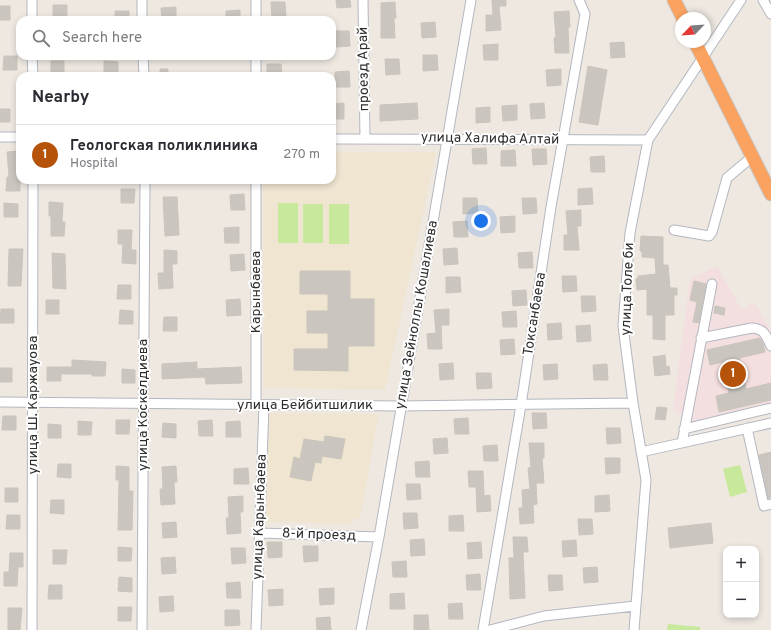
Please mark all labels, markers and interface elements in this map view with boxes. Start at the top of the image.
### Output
north arrow [675,12,711,48]
search box [16,16,336,60]
icon: search [30,27,52,49]
street label: проезд Арай [355,27,373,111]
text: Search here [62,29,142,48]
text: Nearby [32,87,89,109]
street label: улица Халифа Алтай [421,129,559,149]
text: Геологская поликлиника [70,137,258,156]
text: 1 [42,147,48,163]
text: 270 m [283,147,320,163]
text: Hospital [70,156,118,172]
your location [471,211,491,231]
street label: улица Зейноллы Кошалиева [392,219,442,411]
street label: улица Толе би [618,242,638,336]
street label: Карынбаева [248,251,265,333]
street label: Токсанбаева [520,271,550,357]
street label: улица Ш. Каржауова [25,336,42,474]
street label: улица Коскелдиева [135,339,152,471]
pin: 1 [720,359,746,389]
street label: улица Бейбитшилик [237,397,373,414]
street label: улица Карынбаева [249,454,271,580]
street label: 8-й проезд [282,525,356,545]
map controls [723,546,759,618]
button: + [723,546,759,582]
button: − [723,582,759,618]

